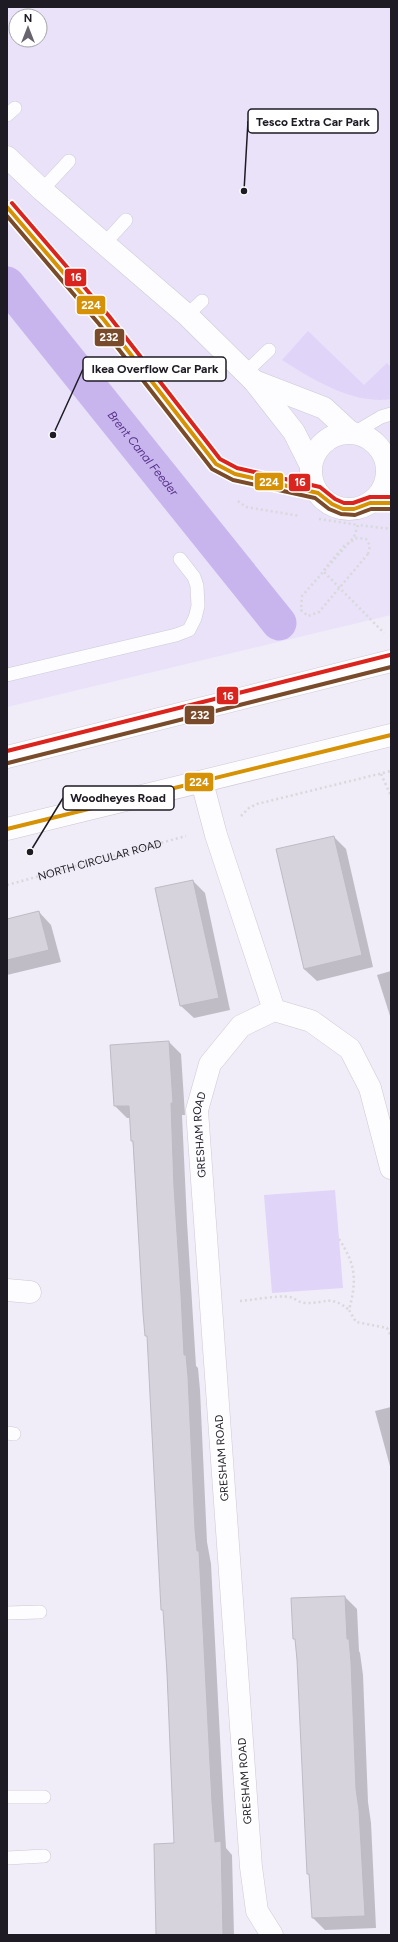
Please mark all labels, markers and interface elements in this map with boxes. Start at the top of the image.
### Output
north arrow [8,8,48,48]
text: N [24,12,32,25]
callout: Tesco Extra Car Park [248,109,378,133]
text: Tesco Extra Car Park [256,115,371,129]
line badge: 16 [64,268,87,287]
text: 16 [70,271,82,284]
line badge: 224 [76,295,106,315]
text: 224 [81,299,101,312]
line badge: 232 [94,328,125,347]
text: 232 [100,331,118,344]
callout: Ikea Overflow Car Park [83,357,226,381]
text: Ikea Overflow Car Park [92,362,219,376]
water label: Brent Canal Feeder [105,408,182,499]
line badge: 224 [254,472,284,491]
line badge: 16 [288,473,311,492]
text: 224 [259,476,279,489]
text: 16 [294,476,306,489]
line badge: 16 [216,686,239,705]
text: 16 [222,690,234,703]
line badge: 232 [184,705,215,725]
text: 232 [191,709,209,722]
line badge: 224 [184,772,214,792]
text: 224 [189,776,209,789]
callout: Woodheyes Road [63,786,174,810]
text: Woodheyes Road [70,791,166,805]
street label: NORTH CIRCULAR ROAD [36,836,163,883]
street label: GRESHAM ROAD [190,1090,208,1178]
street label: GRESHAM ROAD [212,1414,232,1502]
street label: GRESHAM ROAD [235,1737,255,1825]

